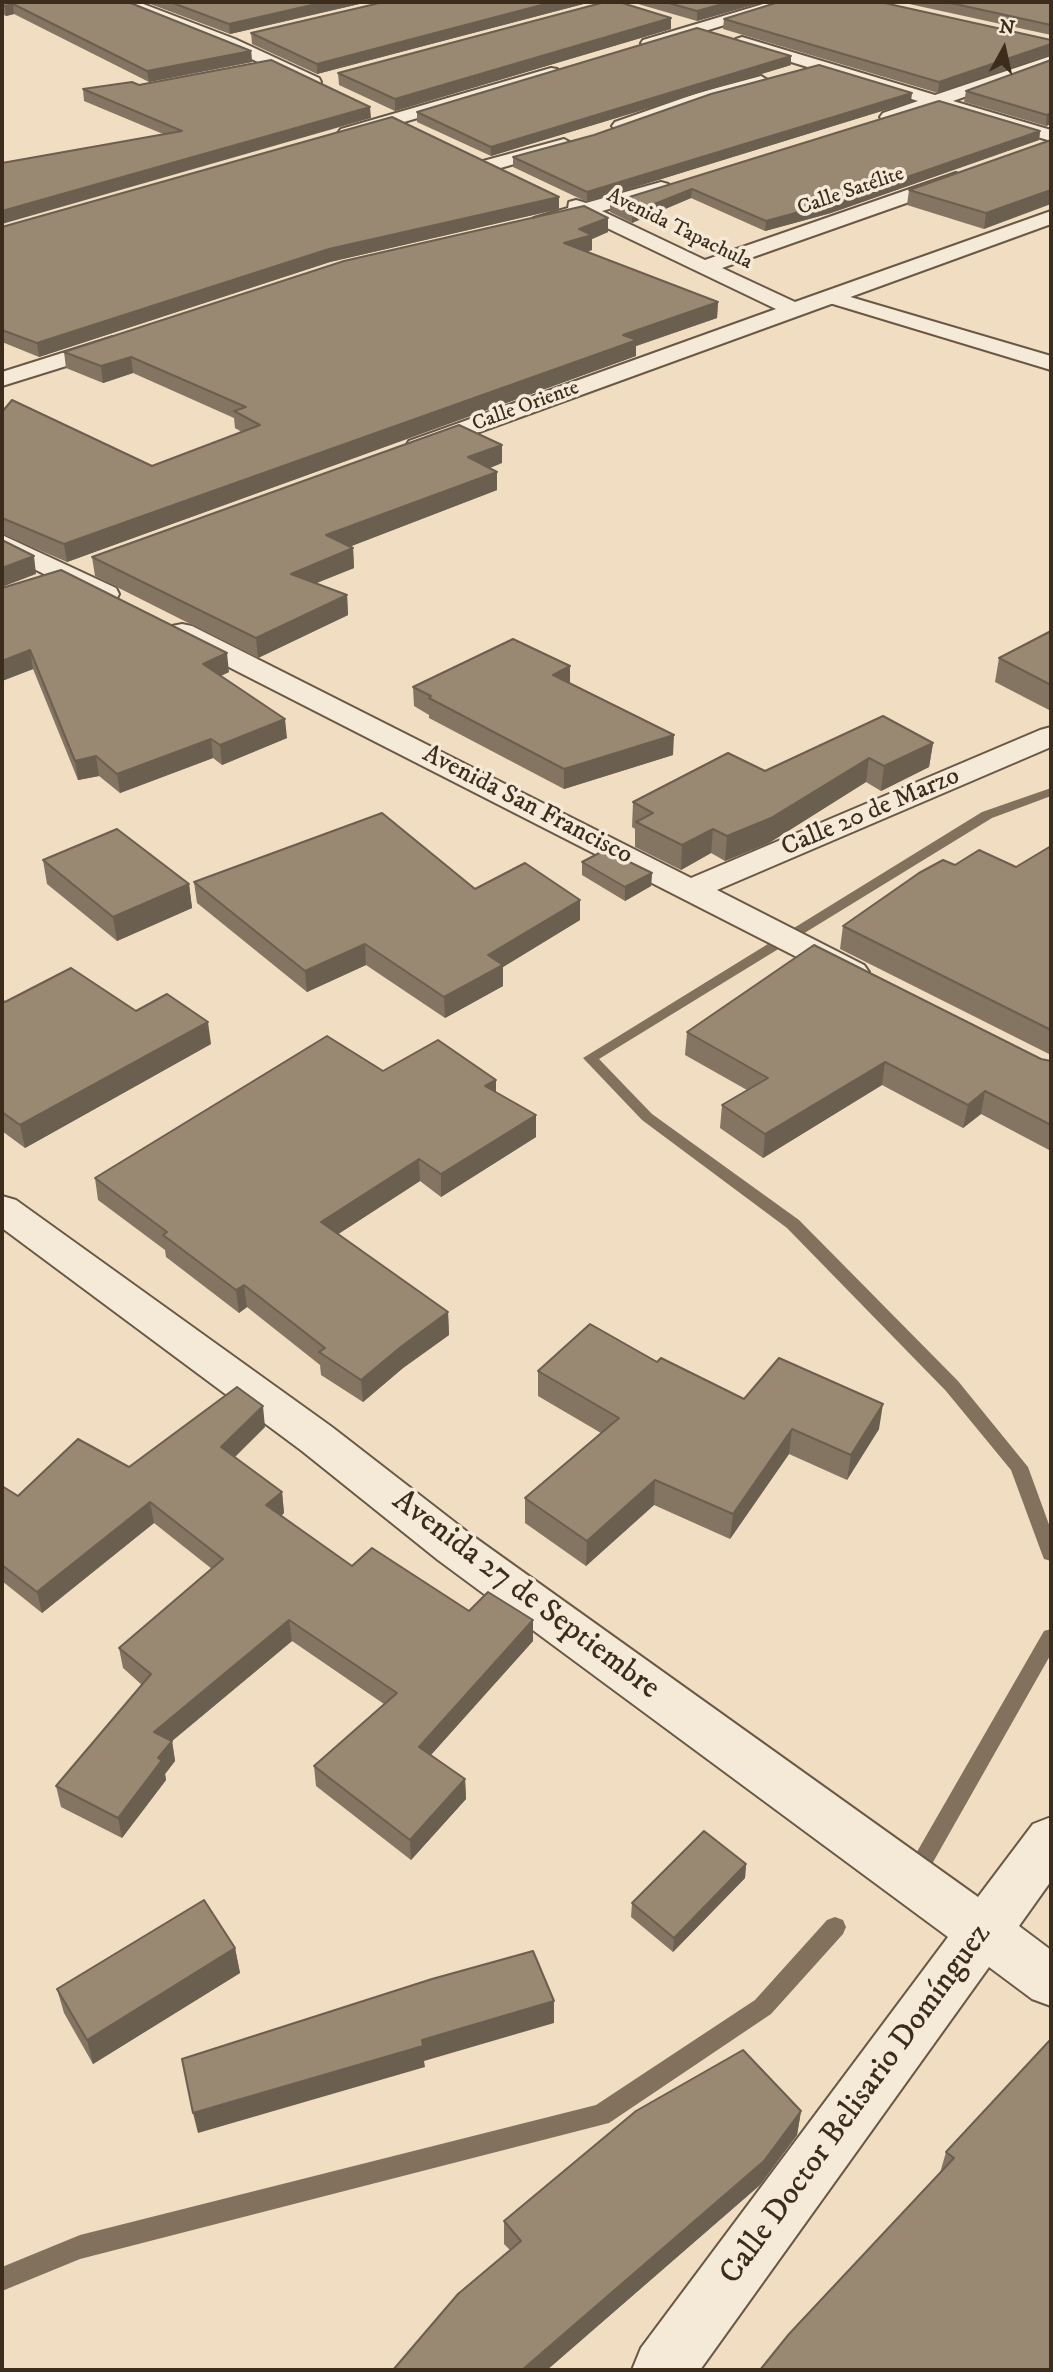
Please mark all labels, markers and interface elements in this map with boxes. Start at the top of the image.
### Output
north arrow [969,14,1039,84]
text: N [998,15,1016,40]
street label: Calle Satélite [794,162,908,222]
street label: Avenida Tapachula [602,184,756,276]
street label: Calle Oriente [469,376,583,438]
street label: Avenida San Francisco [417,740,637,872]
street label: Calle 20 de Marzo [777,761,965,865]
street label: Avenida 27 de Septiembre [384,1483,666,1709]
street label: Calle Doctor Belisario Domínguez [713,1917,1001,2293]

